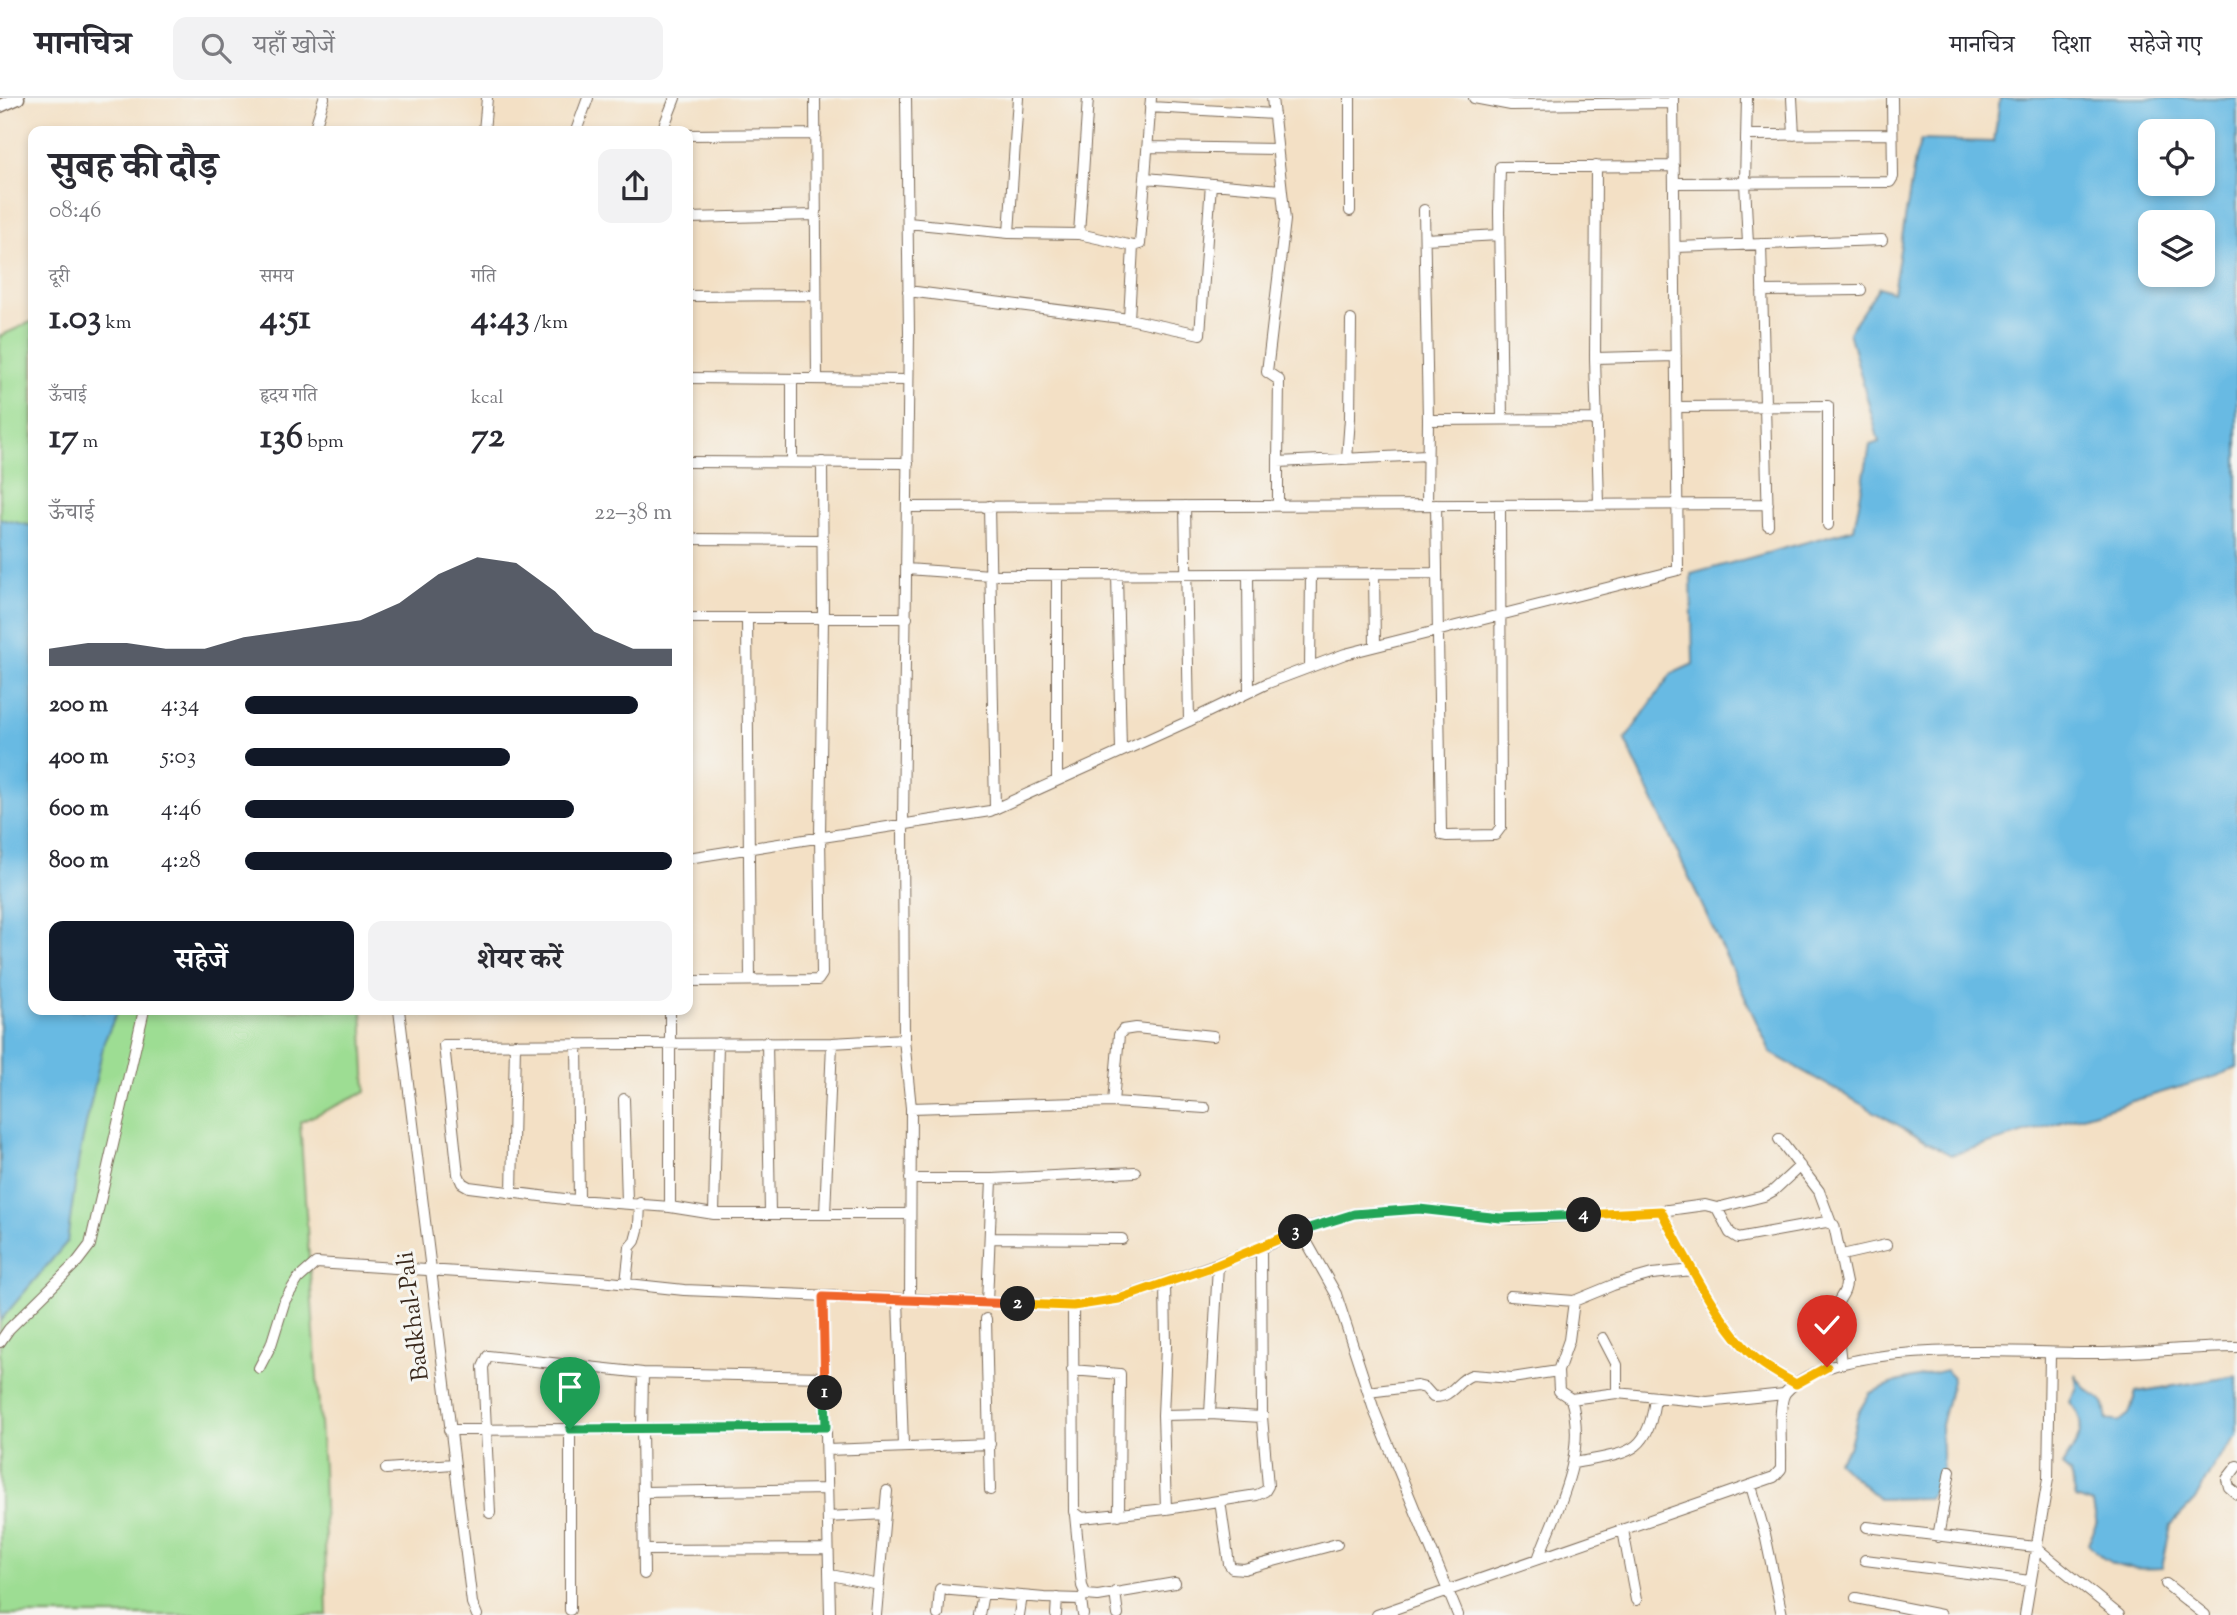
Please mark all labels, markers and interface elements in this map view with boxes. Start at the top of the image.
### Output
search box [173,17,663,80]
text: मानचित्र [35,22,131,70]
text: यहाँ खोजें [253,28,335,65]
icon: search [197,29,235,67]
text: मानचित्र [1949,29,2014,63]
text: दिशा [2052,29,2091,63]
text: सहेजे गए [2129,29,2202,63]
map controls [2138,119,2215,287]
button: locate [2138,119,2215,196]
text: सुबह की दौड़ [49,142,218,196]
button: share [598,149,672,223]
text: 08:46 [49,195,101,228]
button: layers [2138,210,2215,287]
text: दूरी [49,264,70,291]
text: समय [260,264,293,291]
text: गति [471,264,496,291]
text: 1.03 [49,294,101,345]
text: 4:51 [260,294,311,345]
text: 4:43 [471,294,530,345]
text: km [101,310,132,337]
text: /km [530,310,568,337]
text: ऊँचाई [49,383,86,410]
text: हृदय गति [260,383,317,410]
text: kcal [471,385,504,412]
text: 72 [471,412,505,463]
text: 17 [49,413,78,464]
text: 136 [260,413,303,464]
text: m [78,429,98,456]
text: bpm [303,429,344,456]
text: ऊँचाई [49,497,94,530]
text: 22–38 m [594,497,672,530]
text: 200 m [49,689,108,722]
text: 4:34 [161,689,199,722]
text: 400 m [49,741,109,774]
text: 5:03 [161,741,196,774]
text: 600 m [49,793,109,826]
text: 4:46 [161,793,201,826]
text: 800 m [49,845,109,878]
text: 4:28 [161,845,201,878]
button: सहेजें [49,921,354,1001]
button: शेयर करें [368,921,672,1001]
pin: 4 [1566,1198,1602,1232]
text: 4 [1579,1201,1588,1228]
pin: 3 [1278,1214,1314,1250]
text: 3 [1292,1218,1299,1245]
street label: Badkhal-Pali [389,1249,439,1383]
pin: 2 [1000,1286,1036,1322]
text: 2 [1013,1290,1022,1317]
pin [1797,1295,1857,1367]
icon: check [1808,1306,1846,1344]
pin [540,1357,600,1429]
icon: arrive [551,1368,589,1406]
pin: 1 [808,1376,842,1410]
text: 1 [821,1379,828,1406]

